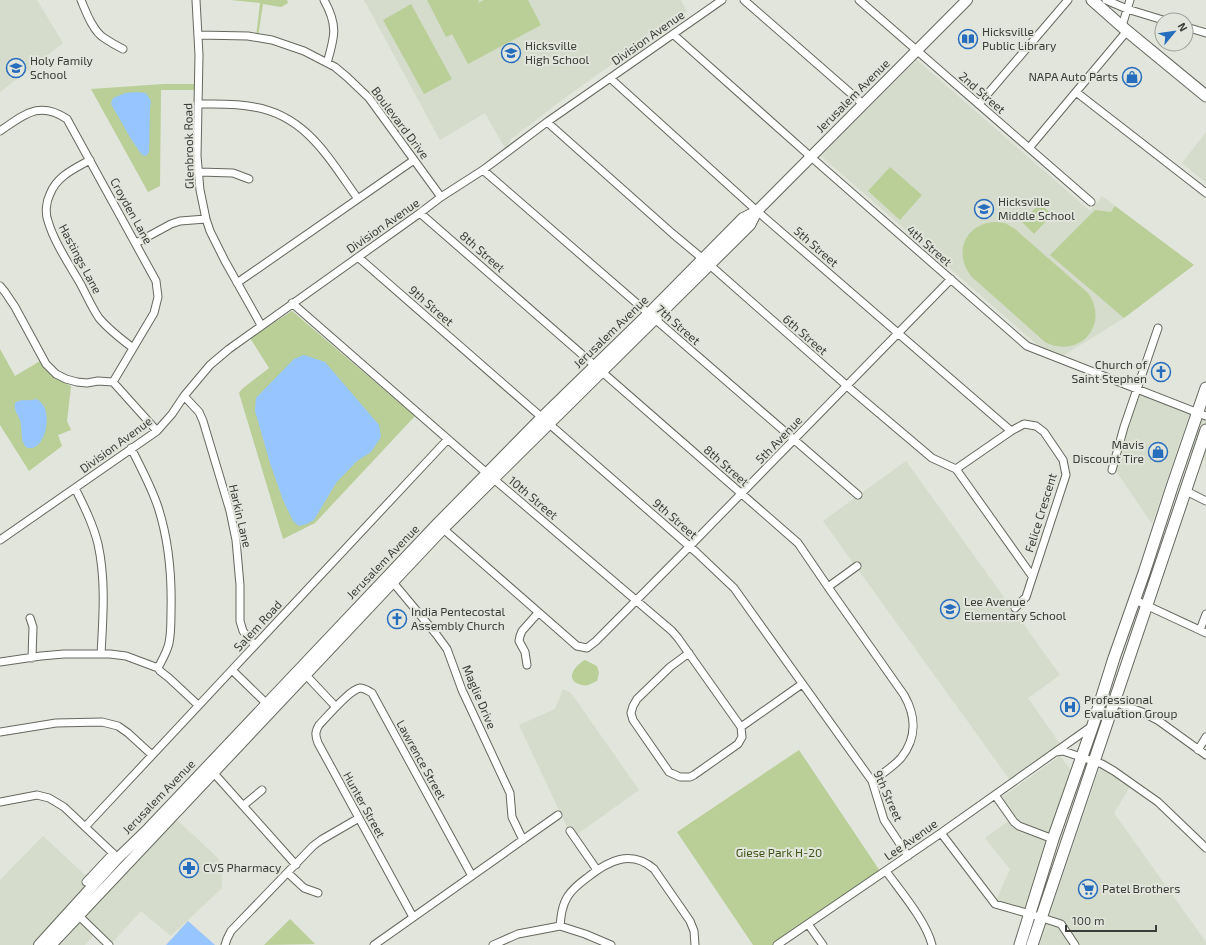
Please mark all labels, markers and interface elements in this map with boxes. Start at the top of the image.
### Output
street label: Division Avenue [608,7,687,68]
north arrow [1154,12,1194,52]
text: N [1176,20,1191,34]
place label: Hicksville Public Library [982,24,1057,52]
library icon: Hicksville Public Library [957,28,979,50]
place label: Hicksville High School [525,38,590,66]
school or university icon: Hicksville High School [500,42,522,64]
place label: Holy Family School [30,53,93,81]
street label: Jerusalem Avenue [813,56,892,135]
school or university icon: Holy Family School [5,57,27,79]
shop icon: NAPA Auto Parts [1121,66,1143,88]
street label: 2nd Street [957,68,1009,116]
place label: NAPA Auto Parts [1028,69,1118,83]
street label: Boulevard Drive [369,84,432,161]
street label: Glenbrook Road [180,103,196,189]
street label: Croyden Lane [108,175,156,246]
place label: Hicksville Middle School [998,194,1075,222]
street label: Division Avenue [343,195,422,256]
school or university icon: Hicksville Middle School [973,198,995,220]
street label: Hastings Lane [57,221,105,296]
street label: 4th Street [904,222,955,269]
street label: 5th Street [792,223,842,270]
street label: 8th Street [457,228,508,275]
street label: 9th Street [407,282,457,329]
street label: Jerusalem Avenue [570,292,650,370]
street label: 7th Street [654,301,704,347]
street label: 6th Street [781,311,831,358]
place label: Church of Saint Stephen [1071,357,1147,385]
church icon: Church of Saint Stephen [1150,361,1172,383]
street label: Division Avenue [77,413,154,475]
street label: 5th Avenue [752,413,804,466]
place label: Mavis Discount Tire [1073,437,1144,465]
shop icon: Mavis Discount Tire [1147,441,1169,463]
street label: 8th Street [701,442,752,489]
street label: Felice Crescent [1021,471,1059,554]
street label: 10th Street [506,473,561,522]
street label: Harkin Lane [227,483,255,549]
street label: 9th Street [651,495,701,542]
street label: Jerusalem Avenue [343,521,421,601]
place label: Lee Avenue Elementary School [964,594,1067,622]
street label: Salem Road [230,597,284,654]
school or university icon: Lee Avenue Elementary School [939,598,961,620]
place label: India Pentecostal Assembly Church [411,604,506,632]
church icon: India Pentecostal Assembly Church [386,608,408,630]
street label: Maglie Drive [460,663,500,731]
place label: Professional Evaluation Group [1084,692,1177,720]
hospital icon: Professional Evaluation Group [1059,696,1081,718]
street label: Lawrence Street [394,717,450,802]
street label: Jerusalem Avenue [119,756,197,836]
street label: 9th Street [871,768,907,824]
street label: Hunter Street [341,769,389,840]
street label: Lee Avenue [881,816,940,863]
park label: Giese Park H-20 [736,845,822,859]
pharmacy icon: CVS Pharmacy [178,857,200,879]
place label: CVS Pharmacy [203,860,282,874]
supermarket icon: Patel Brothers [1077,878,1099,900]
place label: Patel Brothers [1102,881,1180,895]
scale bar [1066,907,1156,933]
text: 100 m [1072,913,1104,927]

